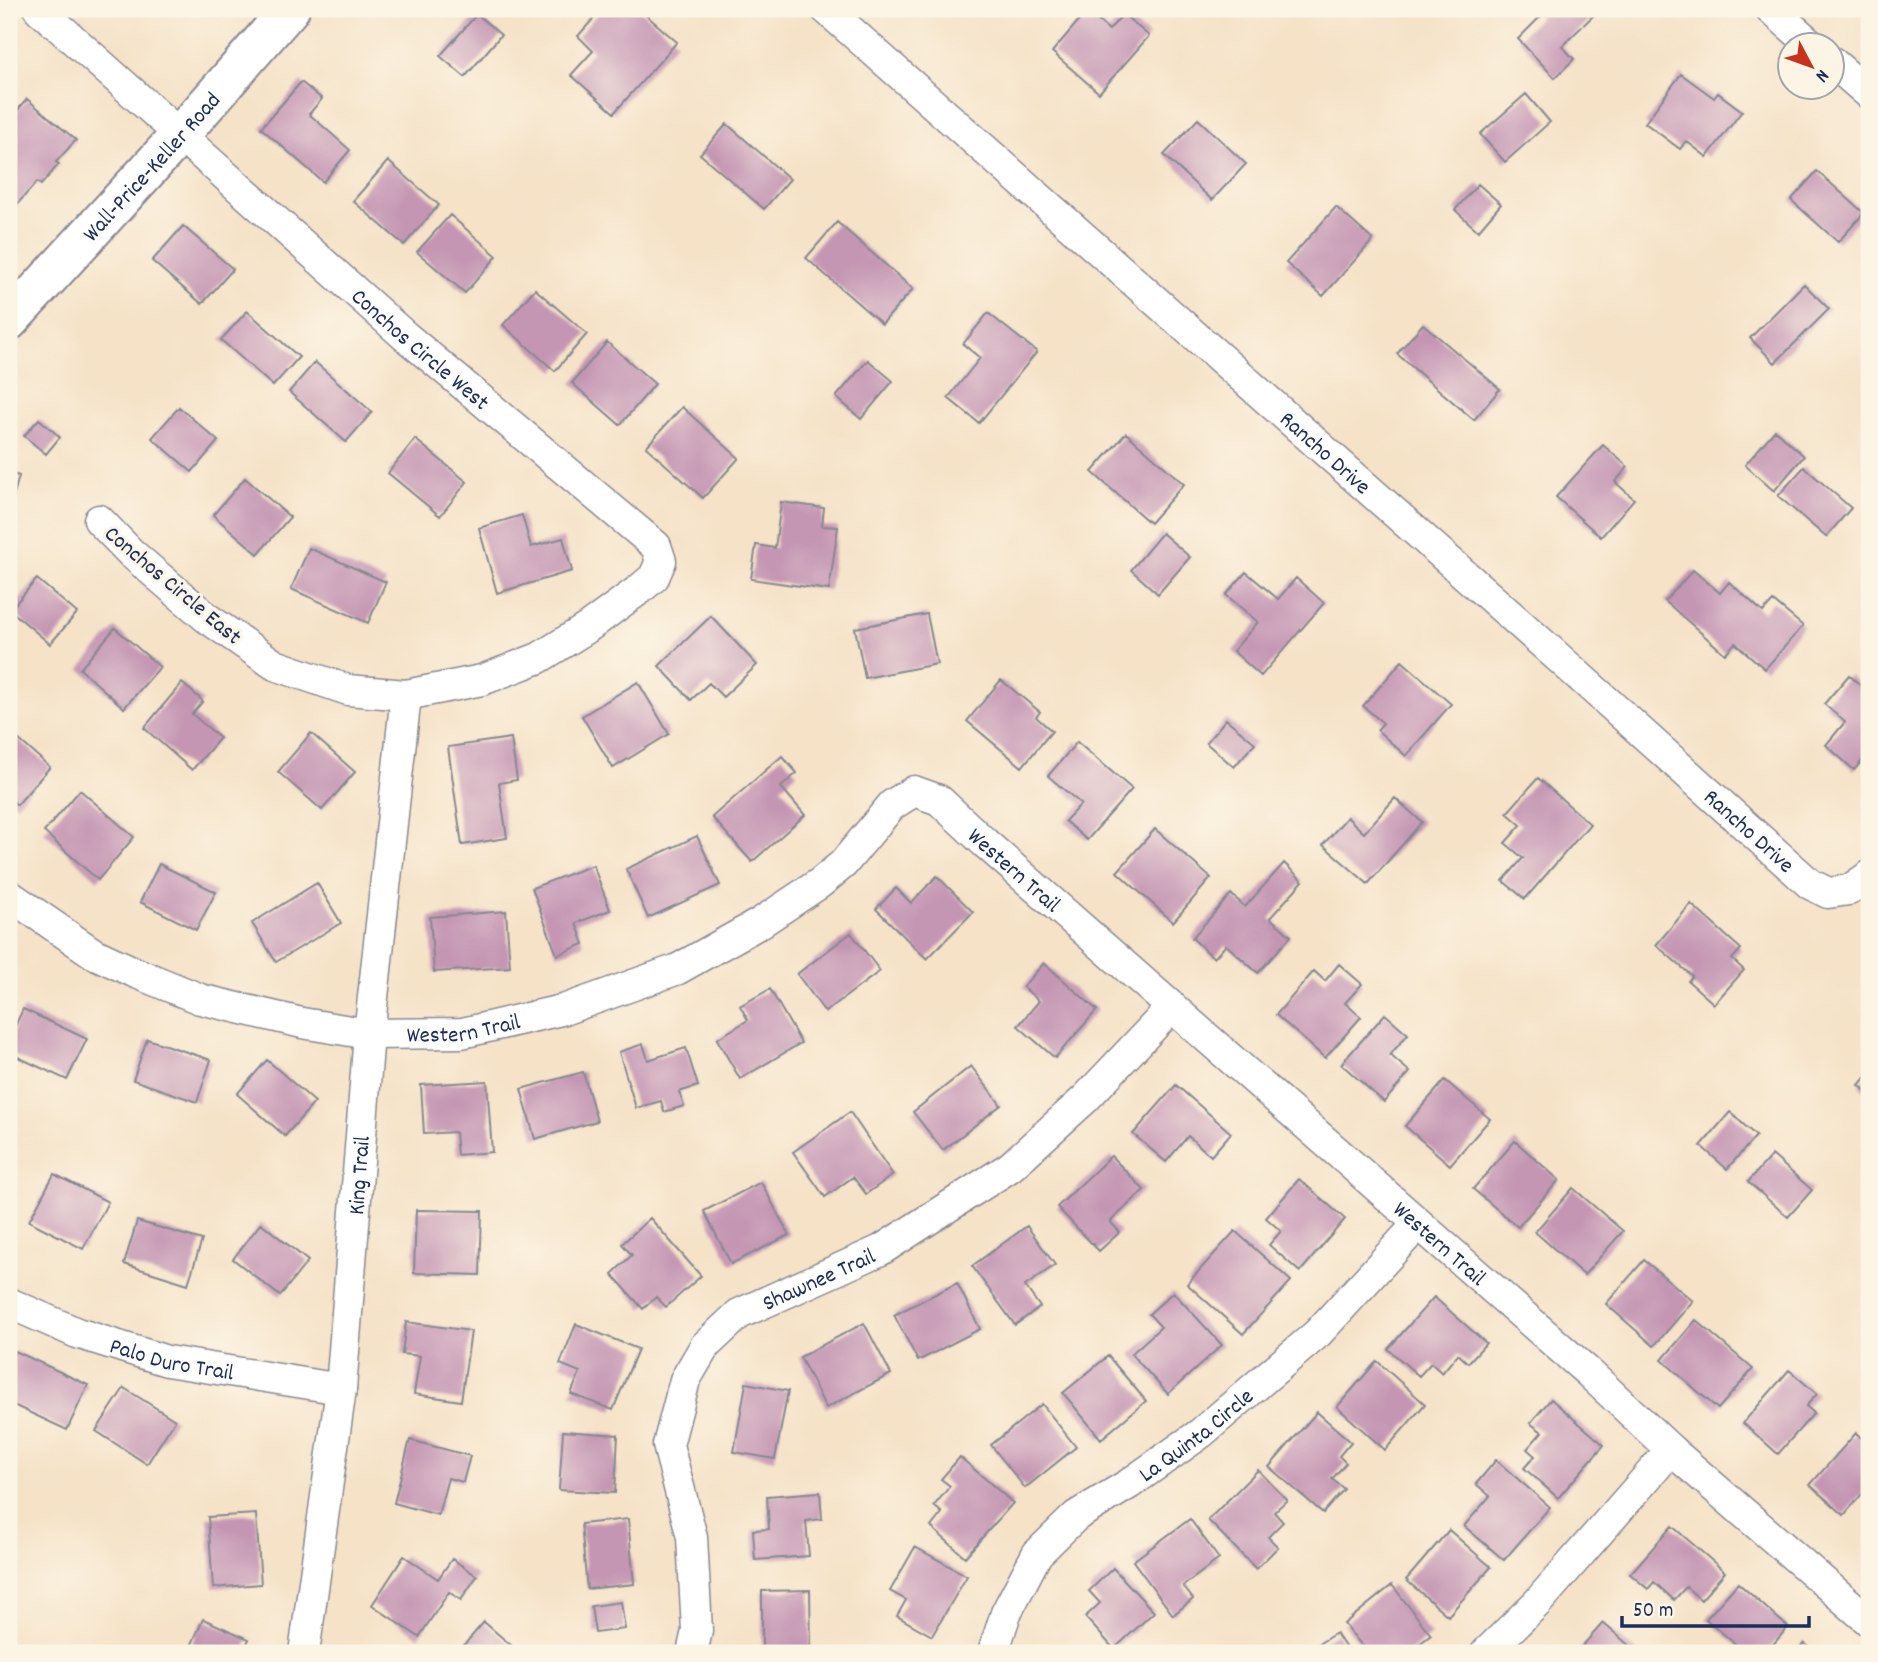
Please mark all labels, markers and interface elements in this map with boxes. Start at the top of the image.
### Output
north arrow [1776,32,1846,102]
text: N [1808,62,1834,87]
street label: Wall-Price-Keller Road [77,86,230,251]
street label: Conchos Circle West [342,282,495,420]
street label: Rancho Drive [1271,405,1377,504]
street label: Conchos Circle East [96,519,248,654]
street label: Rancho Drive [1695,783,1800,882]
street label: Western Trail [959,822,1067,922]
street label: Western Trail [406,1007,524,1054]
street label: King Trail [342,1134,381,1216]
street label: Western Trail [1384,1195,1492,1296]
street label: Shawnee Trail [758,1241,882,1321]
street label: Palo Duro Trail [105,1331,236,1392]
street label: La Quinta Circle [1133,1382,1262,1492]
scale bar [1622,1585,1810,1629]
text: 50 m [1633,1597,1673,1627]

